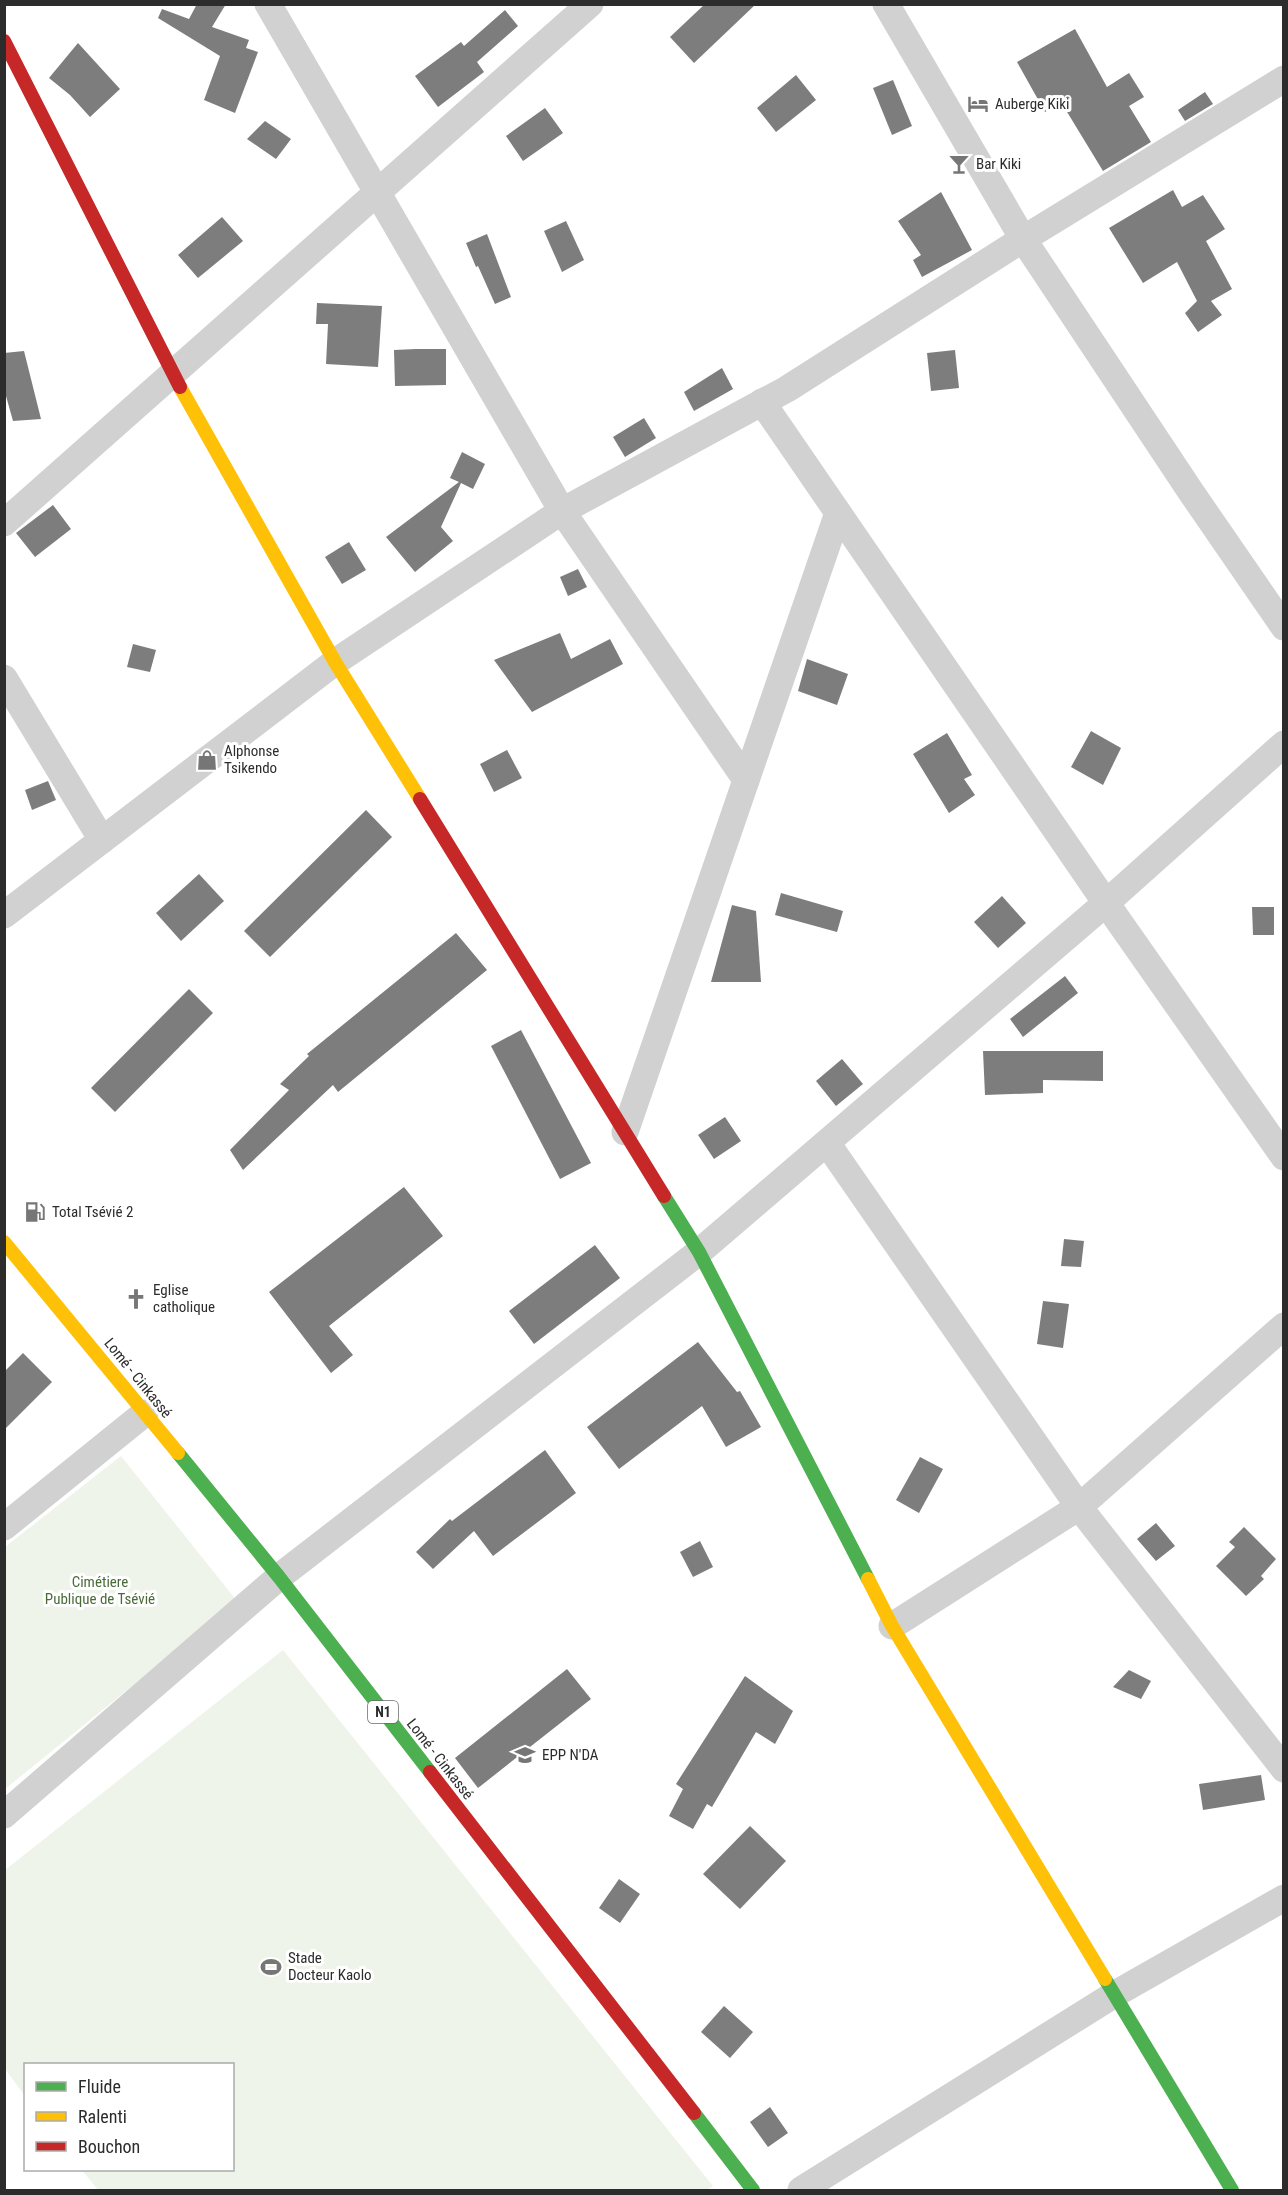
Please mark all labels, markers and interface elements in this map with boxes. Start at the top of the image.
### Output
hotel icon: Auberge Kiki [966,92,990,116]
place label: Auberge Kiki [995,95,1069,113]
bar icon: Bar Kiki [947,152,971,176]
place label: Bar Kiki [976,155,1021,173]
place label: Alphonse Tsikendo [224,742,279,777]
shop icon: Alphonse Tsikendo [195,748,219,772]
fuel station icon: Total Tsévié 2 [23,1200,47,1224]
place label: Total Tsévié 2 [52,1203,133,1221]
place label: Eglise catholique [153,1281,215,1316]
church icon: Eglise catholique [124,1287,148,1311]
street label: Lomé - Cinkassé [100,1334,176,1422]
park label: Cimétiere Publique de Tsévié [45,1573,155,1608]
road number: N1 [368,1701,398,1723]
street label: Lomé - Cinkassé [403,1715,477,1803]
school or university icon: EPP N'DA [513,1743,537,1767]
place label: EPP N'DA [542,1746,599,1764]
place label: Stade Docteur Kaolo [288,1949,372,1984]
sports icon: Stade Docteur Kaolo [259,1955,283,1979]
legend [24,2063,234,2171]
text: Fluide [78,2076,121,2097]
text: Ralenti [78,2106,127,2127]
text: Bouchon [78,2136,140,2157]

